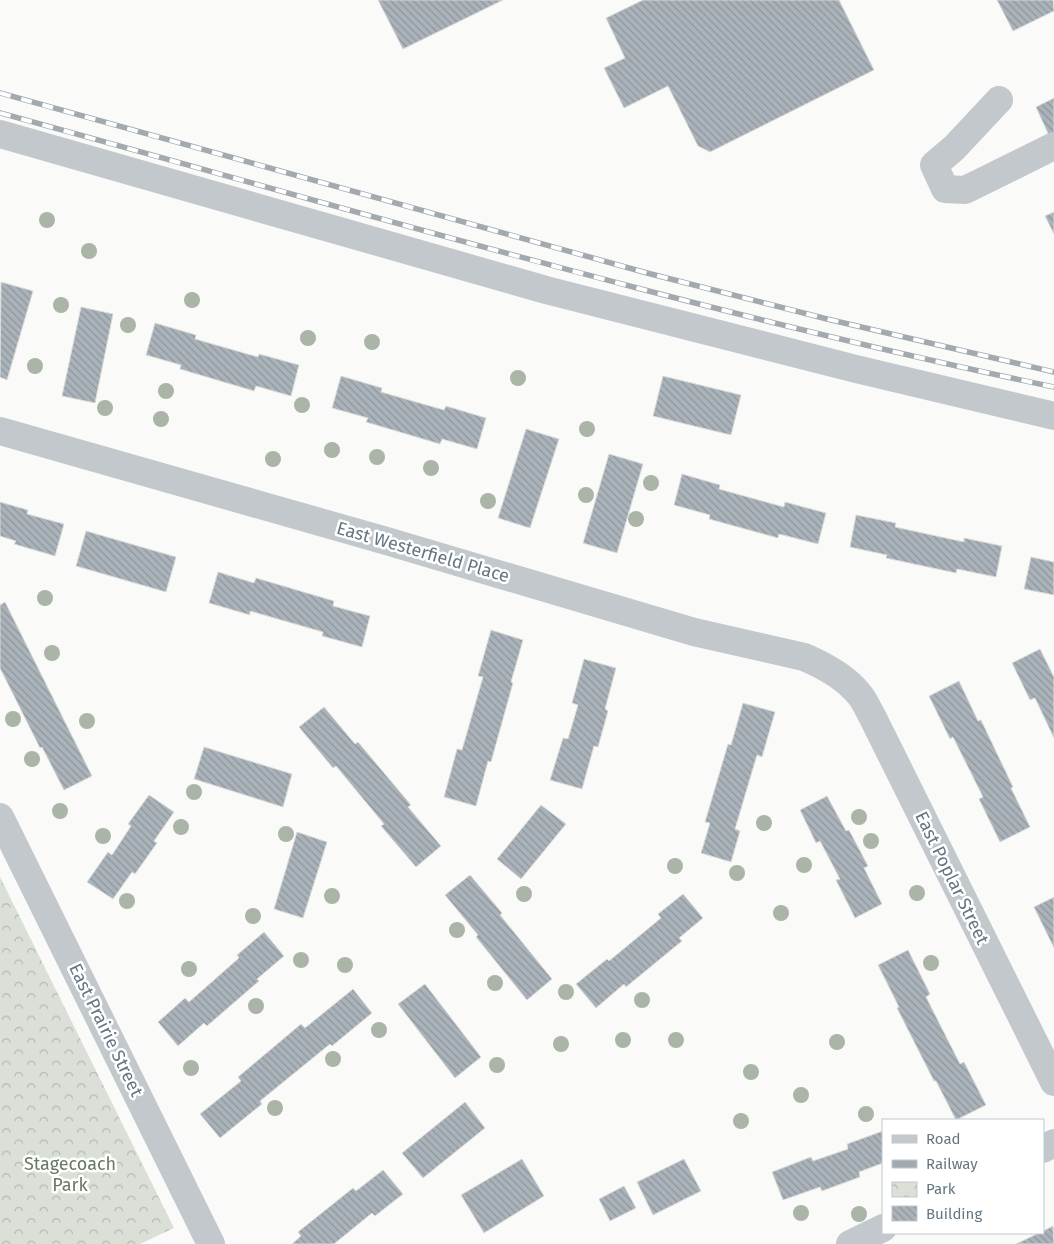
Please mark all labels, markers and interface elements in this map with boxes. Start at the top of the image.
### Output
street label: East Westerfield Place [334,517,512,587]
street label: East Poplar Street [910,808,994,949]
street label: East Prairie Street [64,960,148,1101]
legend [882,1119,1044,1234]
text: Road [926,1130,961,1148]
park label: Stagecoach Park [24,1153,116,1196]
text: Railway [926,1155,978,1173]
text: Park [926,1180,956,1198]
text: Building [926,1205,982,1223]

